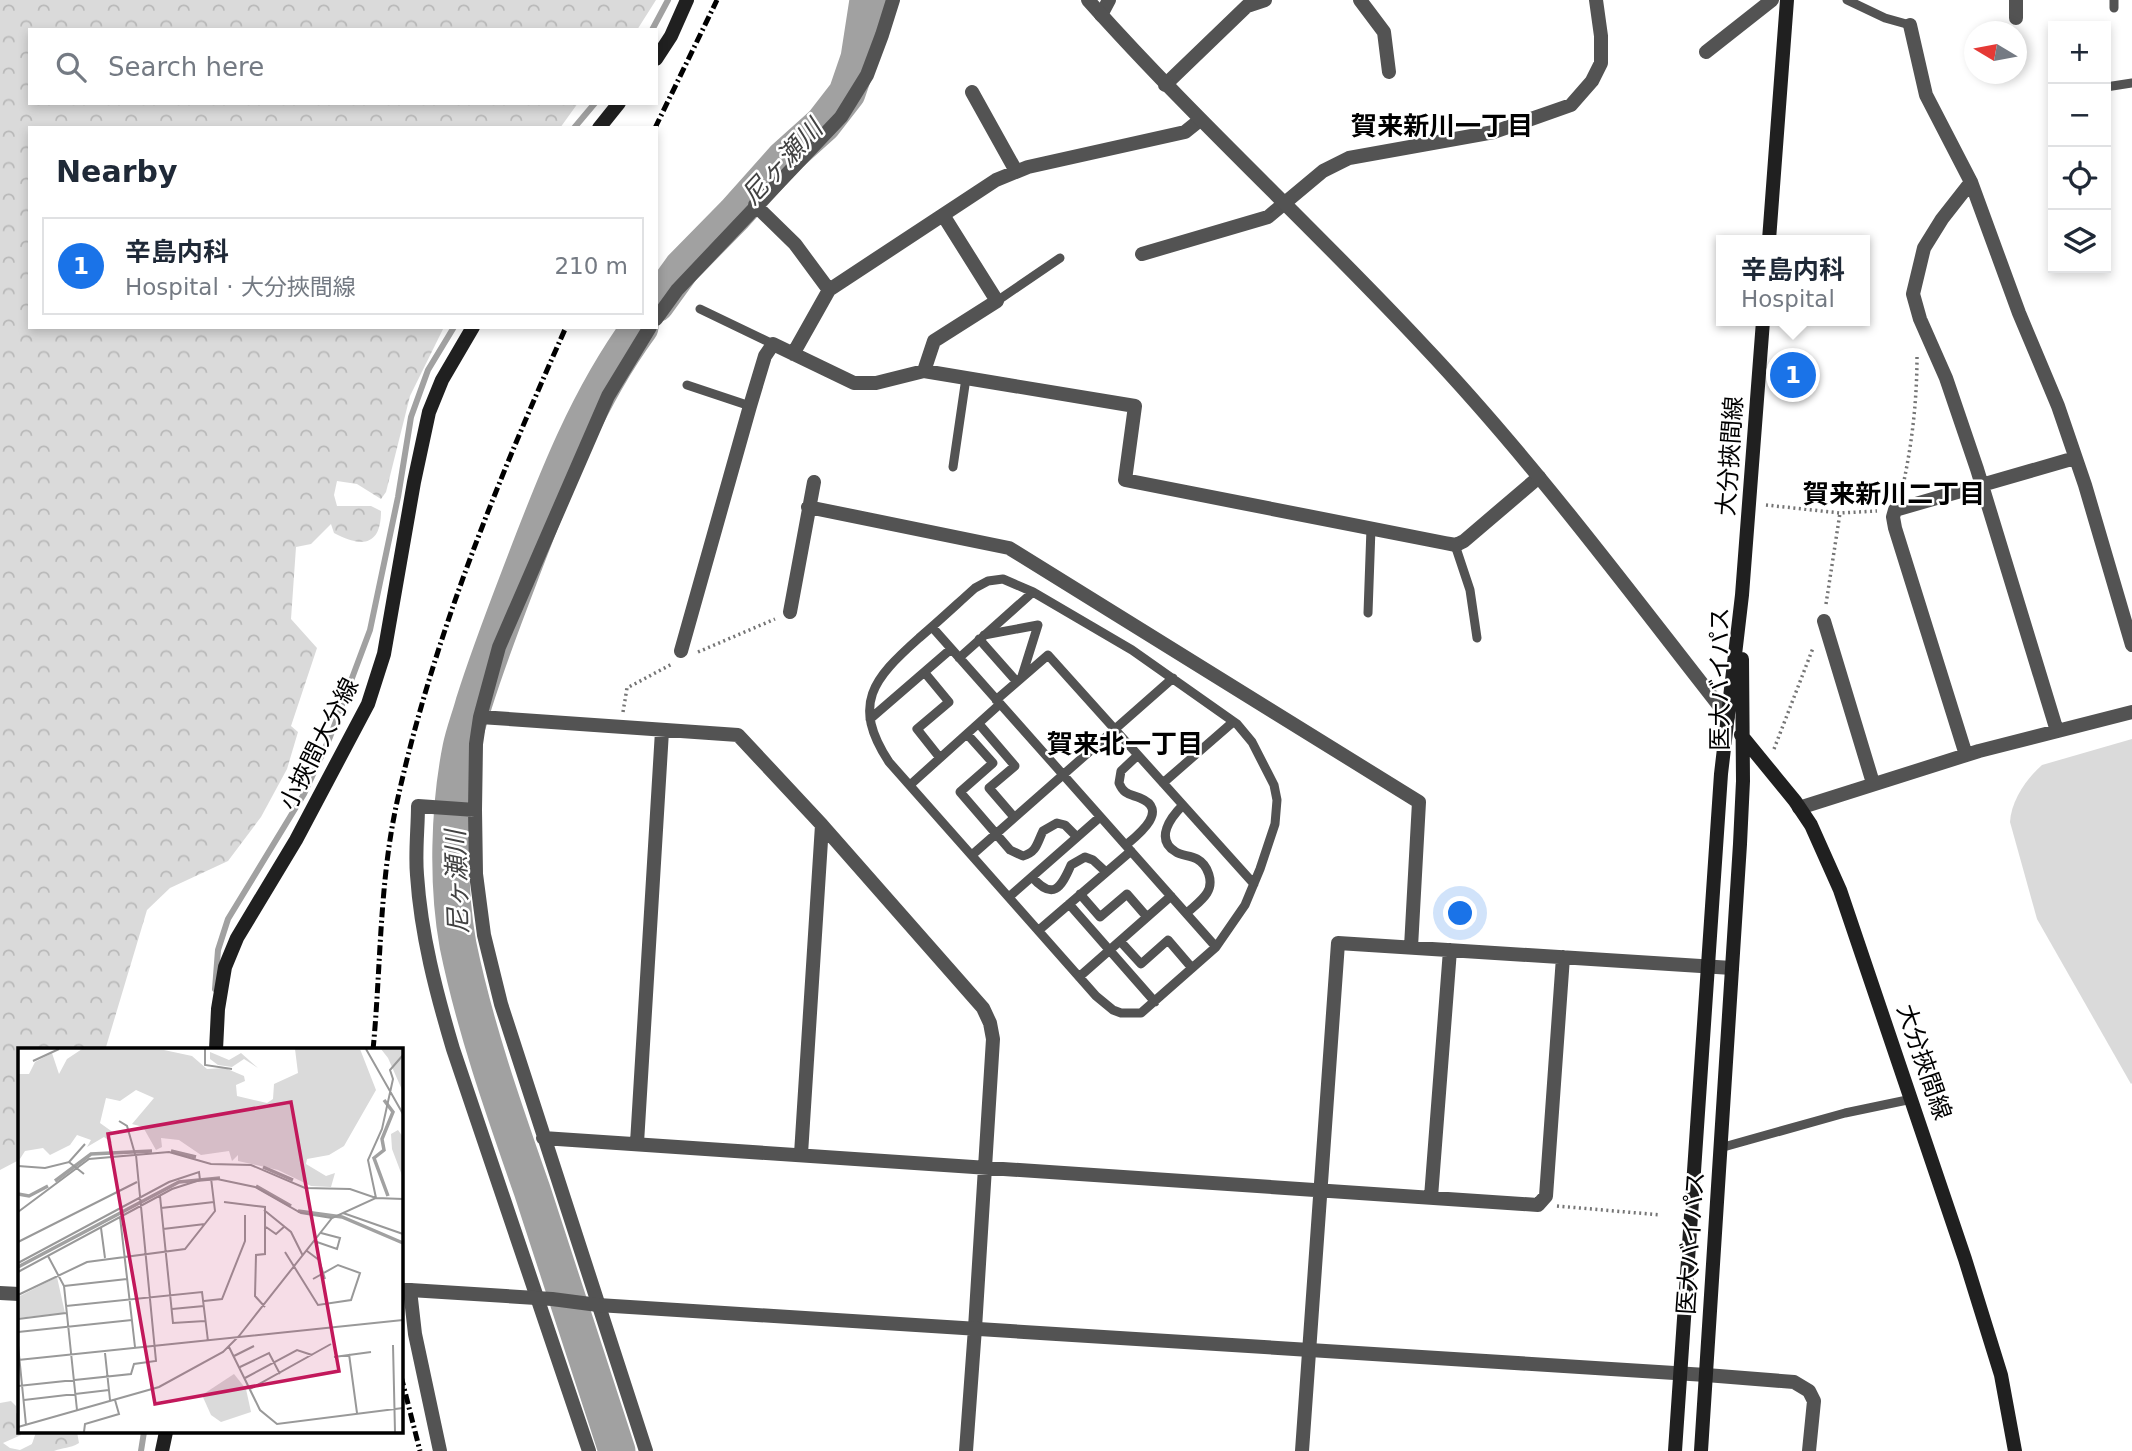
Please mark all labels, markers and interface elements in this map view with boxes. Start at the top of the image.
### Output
north arrow [1964,21,2027,84]
map controls [2048,21,2111,273]
button: + [2048,21,2111,84]
search box [28,28,658,105]
icon: search [52,48,90,86]
text: Search here [108,52,264,82]
button: − [2048,84,2111,147]
district label: 賀来新川一丁目 [1351,111,1533,141]
water label: 尼ヶ瀬川 [736,112,830,210]
button: locate [2048,147,2111,210]
text: Nearby [56,154,178,189]
button: layers [2048,210,2111,273]
popup [1716,235,1870,326]
text: 辛島内科 [125,237,229,267]
text: 1 [73,253,89,279]
text: 210 m [554,253,628,279]
text: 辛島内科 [1741,255,1845,285]
text: Hospital · 大分挾間線 [125,274,356,300]
text: Hospital [1741,286,1835,312]
pin: 1 [1770,349,1816,401]
street label: 大分挾間線 [1712,395,1748,517]
district label: 賀来新川二丁目 [1803,479,1985,509]
street label: 医大バイパス [1706,607,1734,751]
street label: 小挾間大分線 [274,673,364,815]
district label: 賀来北一丁目 [1047,729,1203,759]
water label: 尼ヶ瀬川 [440,827,474,934]
your location [1443,896,1477,930]
street label: 大分挾間線 [1891,1001,1957,1123]
inset map [18,1048,402,1434]
street label: 医大バイパス [1672,1170,1710,1316]

